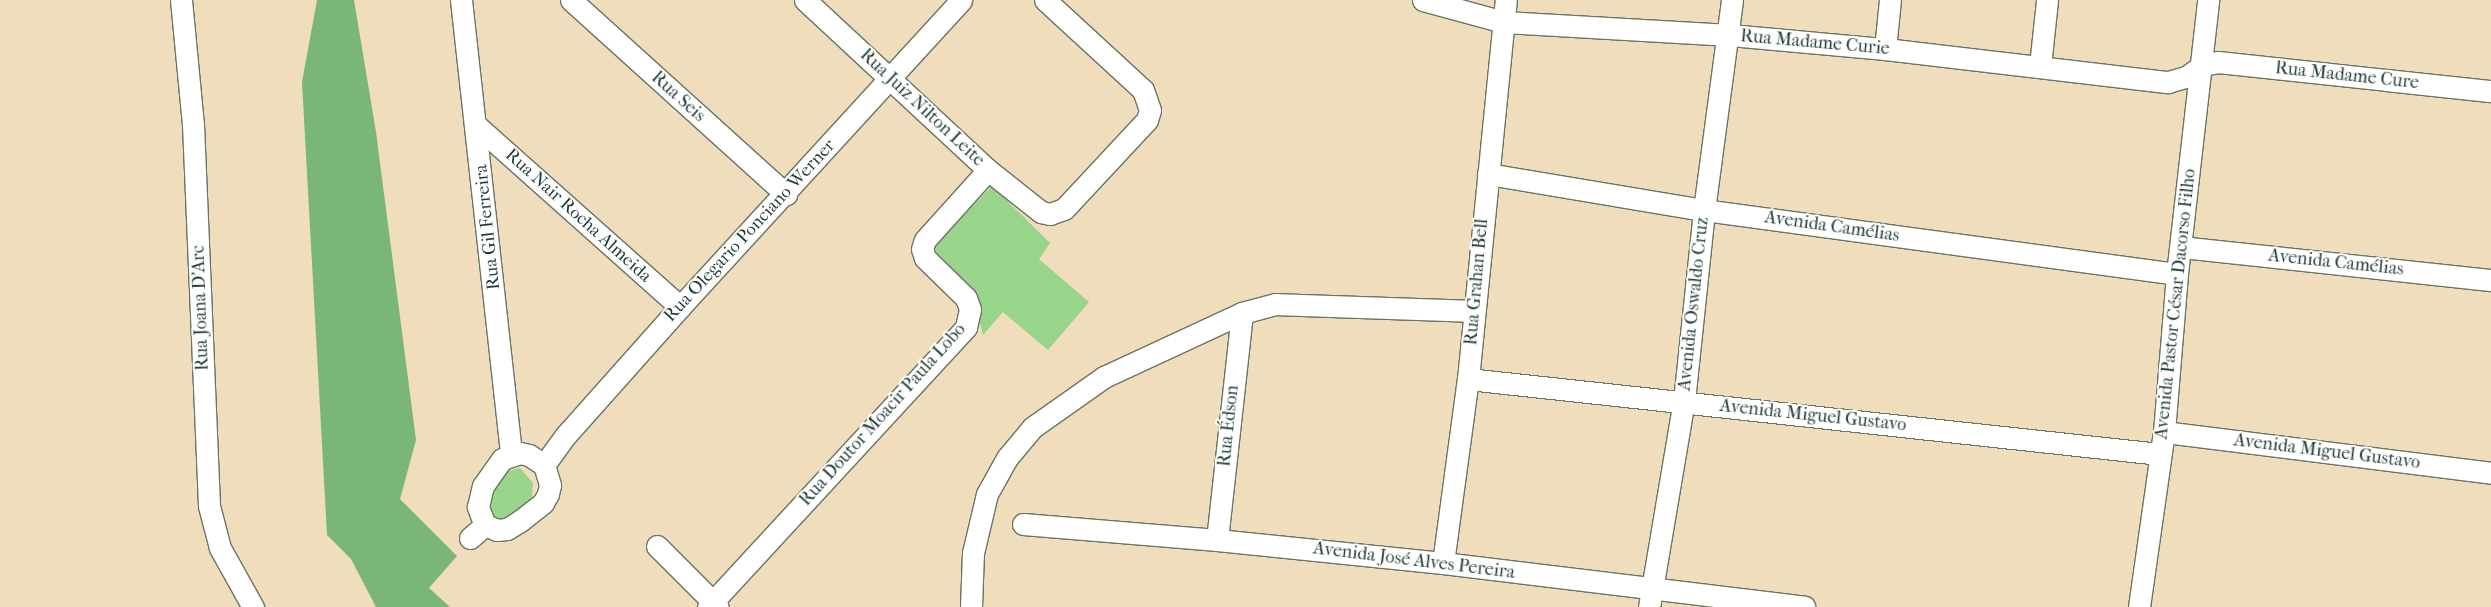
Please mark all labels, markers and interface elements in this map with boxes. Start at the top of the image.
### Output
street label: Rua Madame Curie [1739,26,1891,60]
street label: Rua Juiz Nilton Leite [855,45,989,171]
street label: Rua Madame Cure [2274,58,2420,94]
street label: Rua Seis [647,67,709,127]
street label: Rua Olegario Ponciano Werner [660,135,840,327]
street label: Rua Nair Rocha Almeida [500,145,656,287]
street label: Rua Gil Ferreira [471,163,505,291]
street label: Avenida Pastor César Dacorso Filho [2151,168,2201,440]
street label: Avenida Camélias [1763,207,1901,247]
street label: Avenida Oswaldo Cruz [1674,216,1714,392]
street label: Rua Grahan Bell [1461,218,1493,346]
street label: Rua Joana D'Arc [188,245,214,371]
street label: Avenida Camélias [2267,245,2405,281]
street label: Rua Doutor Moacir Paula Lobo [795,319,971,511]
street label: Rua Édson [1214,384,1244,468]
street label: Avenida Miguel Gustavo [1719,395,1907,437]
street label: Avenida Miguel Gustavo [2233,430,2421,474]
street label: Avenida José Alves Pereira [1312,538,1516,584]

